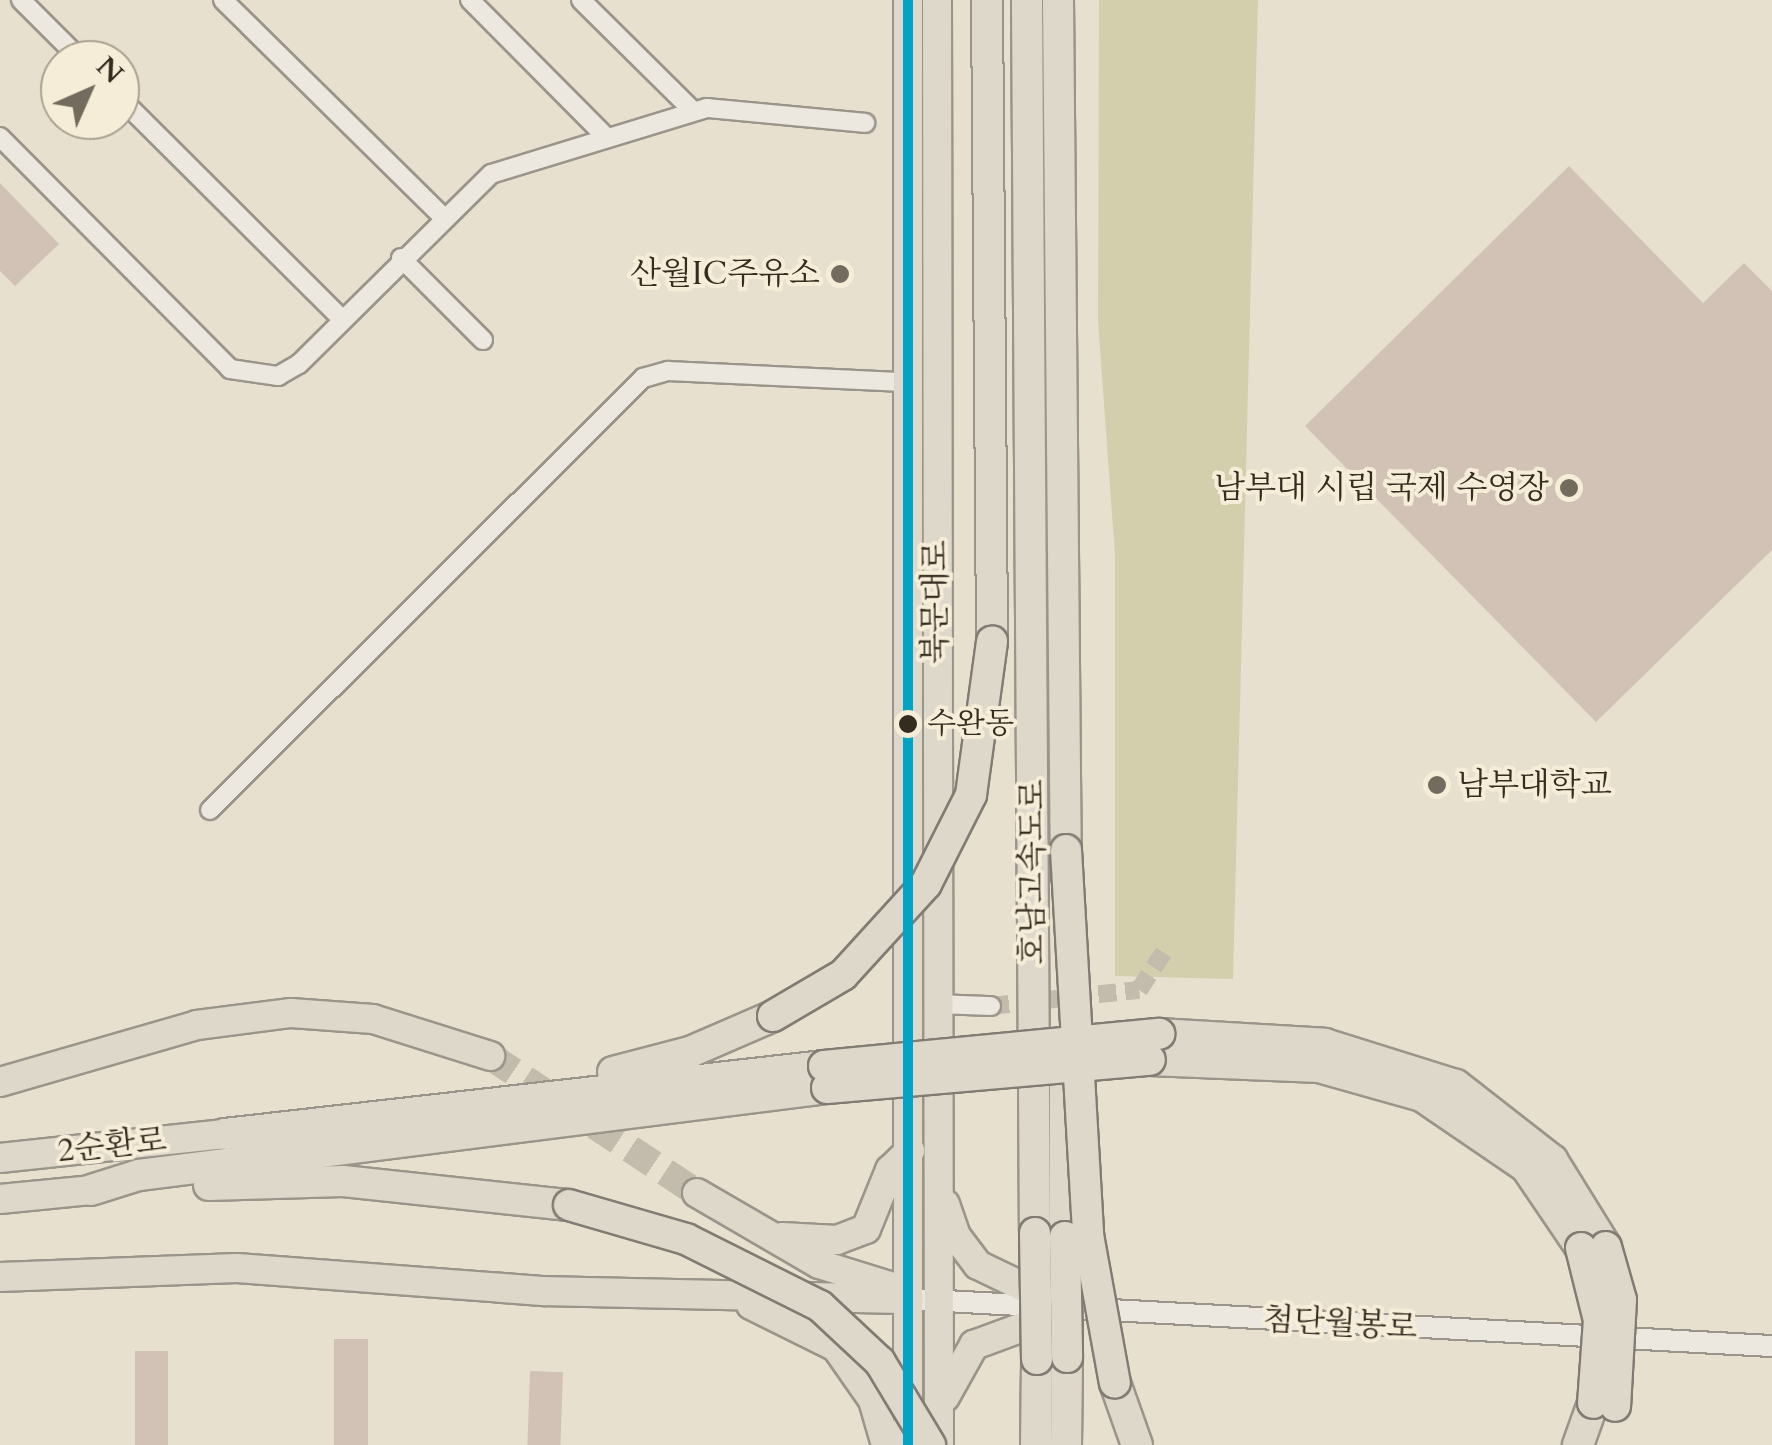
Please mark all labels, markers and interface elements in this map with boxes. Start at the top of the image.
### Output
north arrow [40,40,140,140]
text: N [88,48,132,92]
place label: 산월IC주유소 [630,255,820,293]
marker: 산월IC주유소 [829,263,851,285]
place label: 남부대 시립 국제 수영장 [1214,469,1549,507]
marker: 남부대 시립 국제 수영장 [1558,477,1580,499]
street label: 북문대로 [917,540,955,664]
place label: 수완동 [927,706,1014,742]
marker: 수완동 [898,714,918,734]
place label: 남부대학교 [1457,766,1612,804]
marker: 남부대학교 [1426,774,1448,796]
street label: 호남고속도로 [1014,779,1052,965]
street label: 2순환로 [56,1121,168,1171]
street label: 첨단월봉로 [1262,1301,1418,1347]

